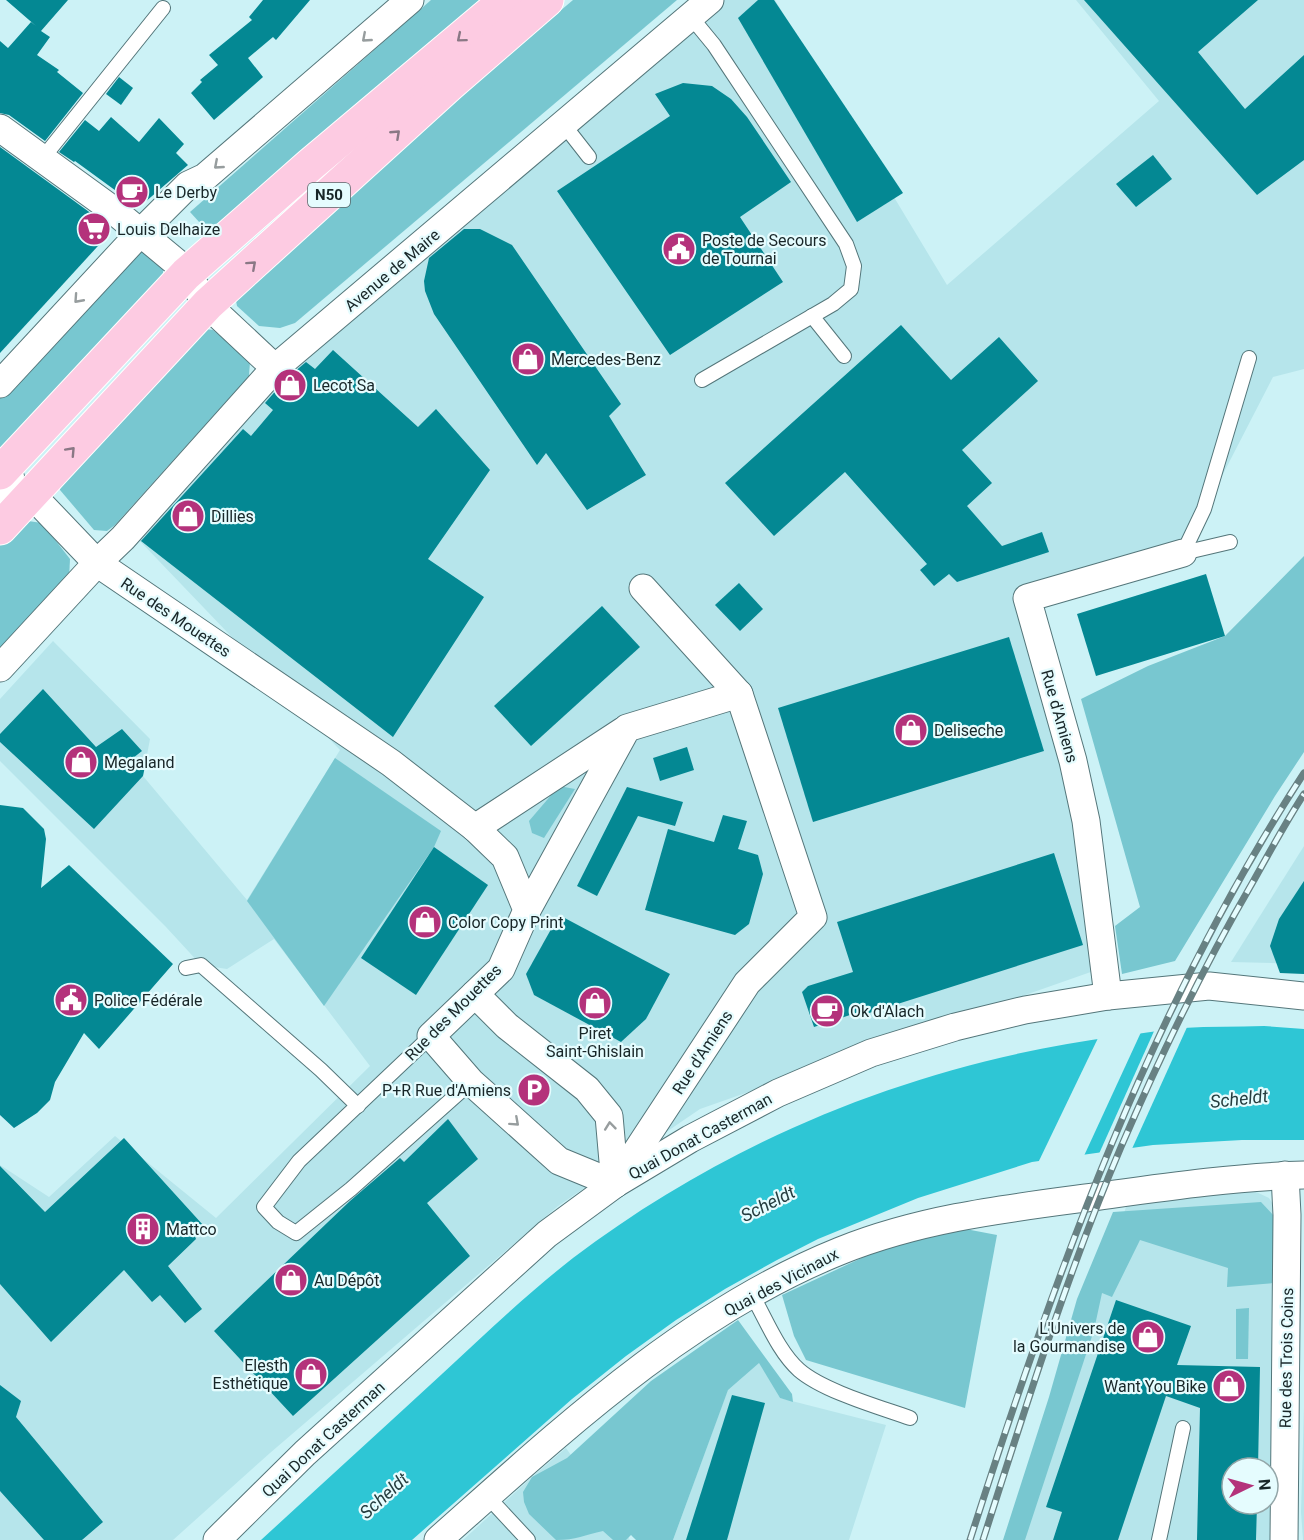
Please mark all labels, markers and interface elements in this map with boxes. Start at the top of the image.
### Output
one-way arrow [362,31,373,42]
one-way arrow [457,31,468,42]
one-way arrow [389,130,400,141]
one-way arrow [214,158,225,169]
cafe icon: Le Derby [114,174,150,210]
place label: Le Derby [155,183,217,202]
road number: N50 [308,183,350,207]
supermarket icon: Louis Delhaize [76,211,112,247]
place label: Louis Delhaize [117,220,220,239]
street label: Avenue de Maire [341,225,444,316]
public building icon: Poste de Secours de Tournai [661,231,697,267]
place label: Poste de Secours de Tournai [702,231,827,268]
one-way arrow [245,261,255,272]
one-way arrow [74,292,85,303]
shop icon: Mercedes-Benz [510,341,546,377]
place label: Mercedes-Benz [551,350,661,369]
shop icon: Lecot Sa [272,367,308,403]
place label: Lecot Sa [313,376,375,395]
one-way arrow [64,448,75,458]
shop icon: Dillies [170,498,206,534]
place label: Dillies [211,507,254,526]
street label: Rue des Mouettes [117,574,234,661]
street label: Rue d'Amiens [1037,667,1082,765]
shop icon: Deliseche [893,712,929,748]
place label: Deliseche [934,721,1003,740]
shop icon: Megaland [63,744,99,780]
place label: Megaland [104,753,175,772]
shop icon: Color Copy Print [407,904,443,940]
place label: Color Copy Print [448,913,563,932]
street label: Rue des Mouettes [401,960,505,1064]
public building icon: Police Fédérale [53,982,89,1018]
shop icon: Piret Saint-Ghislain [577,985,613,1021]
place label: Police Fédérale [94,991,203,1010]
cafe icon: Ok d'Alach [809,993,845,1029]
place label: Ok d'Alach [850,1002,924,1021]
street label: Rue d'Amiens [668,1007,737,1098]
place label: Piret Saint-Ghislain [546,1024,644,1061]
parking icon: P+R Rue d'Amiens [516,1072,552,1108]
place label: P+R Rue d'Amiens [382,1081,511,1100]
water label: Scheldt [1209,1085,1269,1112]
street label: Quai Donat Casterman [625,1089,775,1184]
one-way arrow [508,1115,518,1126]
one-way arrow [604,1122,616,1131]
water label: Scheldt [737,1181,799,1226]
building icon: Mattco [125,1211,161,1247]
place label: Mattco [166,1220,217,1239]
street label: Quai des Vicinaux [721,1244,842,1321]
shop icon: Au Dépôt [273,1262,309,1298]
place label: Au Dépôt [314,1271,379,1290]
street label: Rue des Trois Coins [1276,1288,1297,1428]
place label: L'Univers de la Gourmandise [1013,1319,1125,1356]
shop icon: L'Univers de la Gourmandise [1130,1319,1166,1355]
place label: Elesth Esthétique [213,1356,288,1393]
shop icon: Elesth Esthétique [293,1356,329,1392]
shop icon: Want You Bike [1211,1368,1247,1404]
place label: Want You Bike [1104,1377,1206,1396]
street label: Quai Donat Casterman [258,1378,389,1501]
north arrow [1220,1456,1280,1516]
water label: Scheldt [355,1468,413,1523]
text: N [1254,1478,1274,1491]

